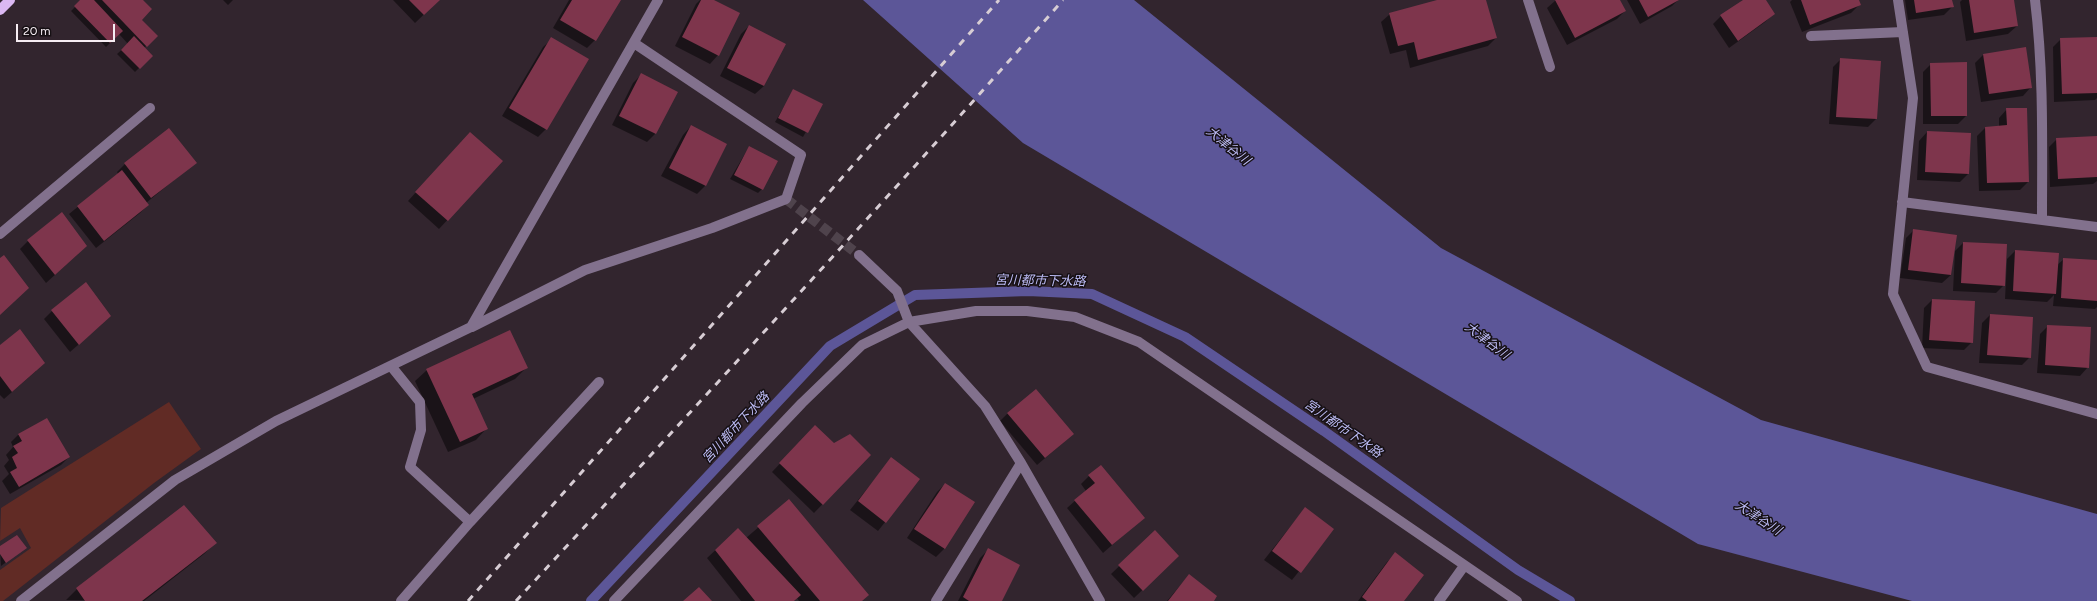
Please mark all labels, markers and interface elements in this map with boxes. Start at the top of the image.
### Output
scale bar [18,16,117,42]
text: 20 m [23,24,51,38]
water label: 大津谷川 [1203,124,1253,168]
water label: 宮川都市下水路 [994,272,1086,290]
water label: 大津谷川 [1462,319,1512,363]
water label: 宮川都市下水路 [699,389,773,467]
water label: 宮川都市下水路 [1301,397,1385,461]
water label: 大津谷川 [1732,497,1784,539]

